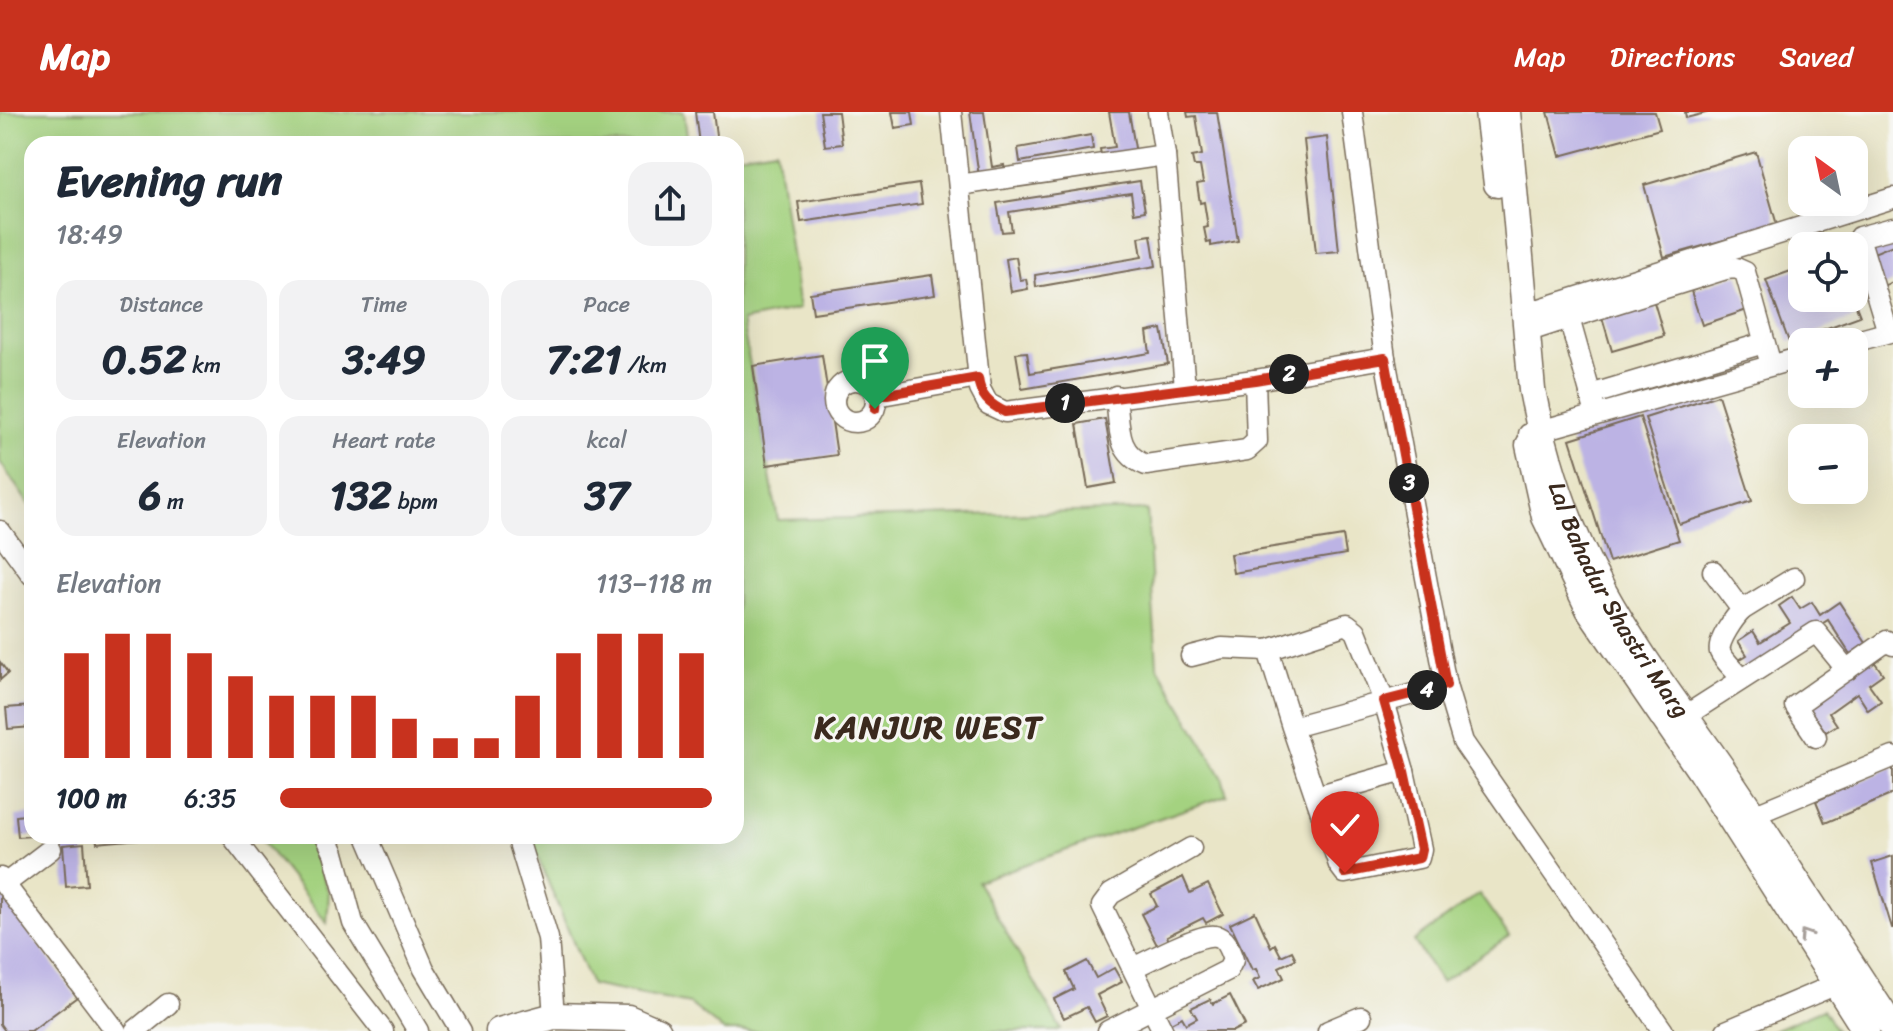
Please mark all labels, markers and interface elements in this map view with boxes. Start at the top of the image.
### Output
text: Map [40,23,110,90]
text: Map [1514,32,1566,81]
text: Directions [1610,32,1735,81]
text: Saved [1779,32,1853,81]
north arrow [1788,136,1868,216]
map controls [1788,136,1868,504]
text: Evening run [56,142,282,220]
button: share [628,162,712,246]
text: 18:49 [56,211,123,257]
button: locate [1788,232,1868,312]
text: Distance [120,285,203,324]
text: Time [361,285,407,324]
text: Pace [583,285,630,324]
text: 0.52 [102,324,187,395]
text: 3:49 [342,324,426,395]
text: 7:21 [546,324,622,395]
pin [841,327,909,409]
button: + [1788,328,1868,408]
icon: arrive [853,339,897,383]
text: km [187,346,221,385]
text: /km [622,346,667,385]
pin: 2 [1269,354,1309,394]
text: 2 [1283,354,1295,393]
pin: 1 [1045,383,1085,423]
text: 1 [1060,383,1070,422]
text: Elevation [117,421,206,460]
text: Heart rate [332,421,436,460]
text: kcal [587,421,627,460]
button: − [1788,424,1868,504]
text: 6 [139,460,161,531]
text: 132 [330,460,392,531]
text: 37 [584,460,629,531]
pin: 3 [1389,463,1429,503]
text: 3 [1403,463,1415,502]
street label: Lal Bahadur Shastri Marg [1536,476,1701,727]
text: m [161,482,184,521]
text: bpm [392,482,438,521]
text: Elevation [56,560,161,606]
text: 113–118 m [596,560,712,606]
pin: 4 [1407,670,1447,710]
text: 4 [1420,670,1434,709]
district label: KANJUR WEST [814,699,1044,756]
text: 100 m [56,775,127,821]
text: 6:35 [184,775,237,821]
pin [1311,791,1379,873]
icon: check [1323,803,1367,847]
one-way arrow [1800,929,1815,943]

